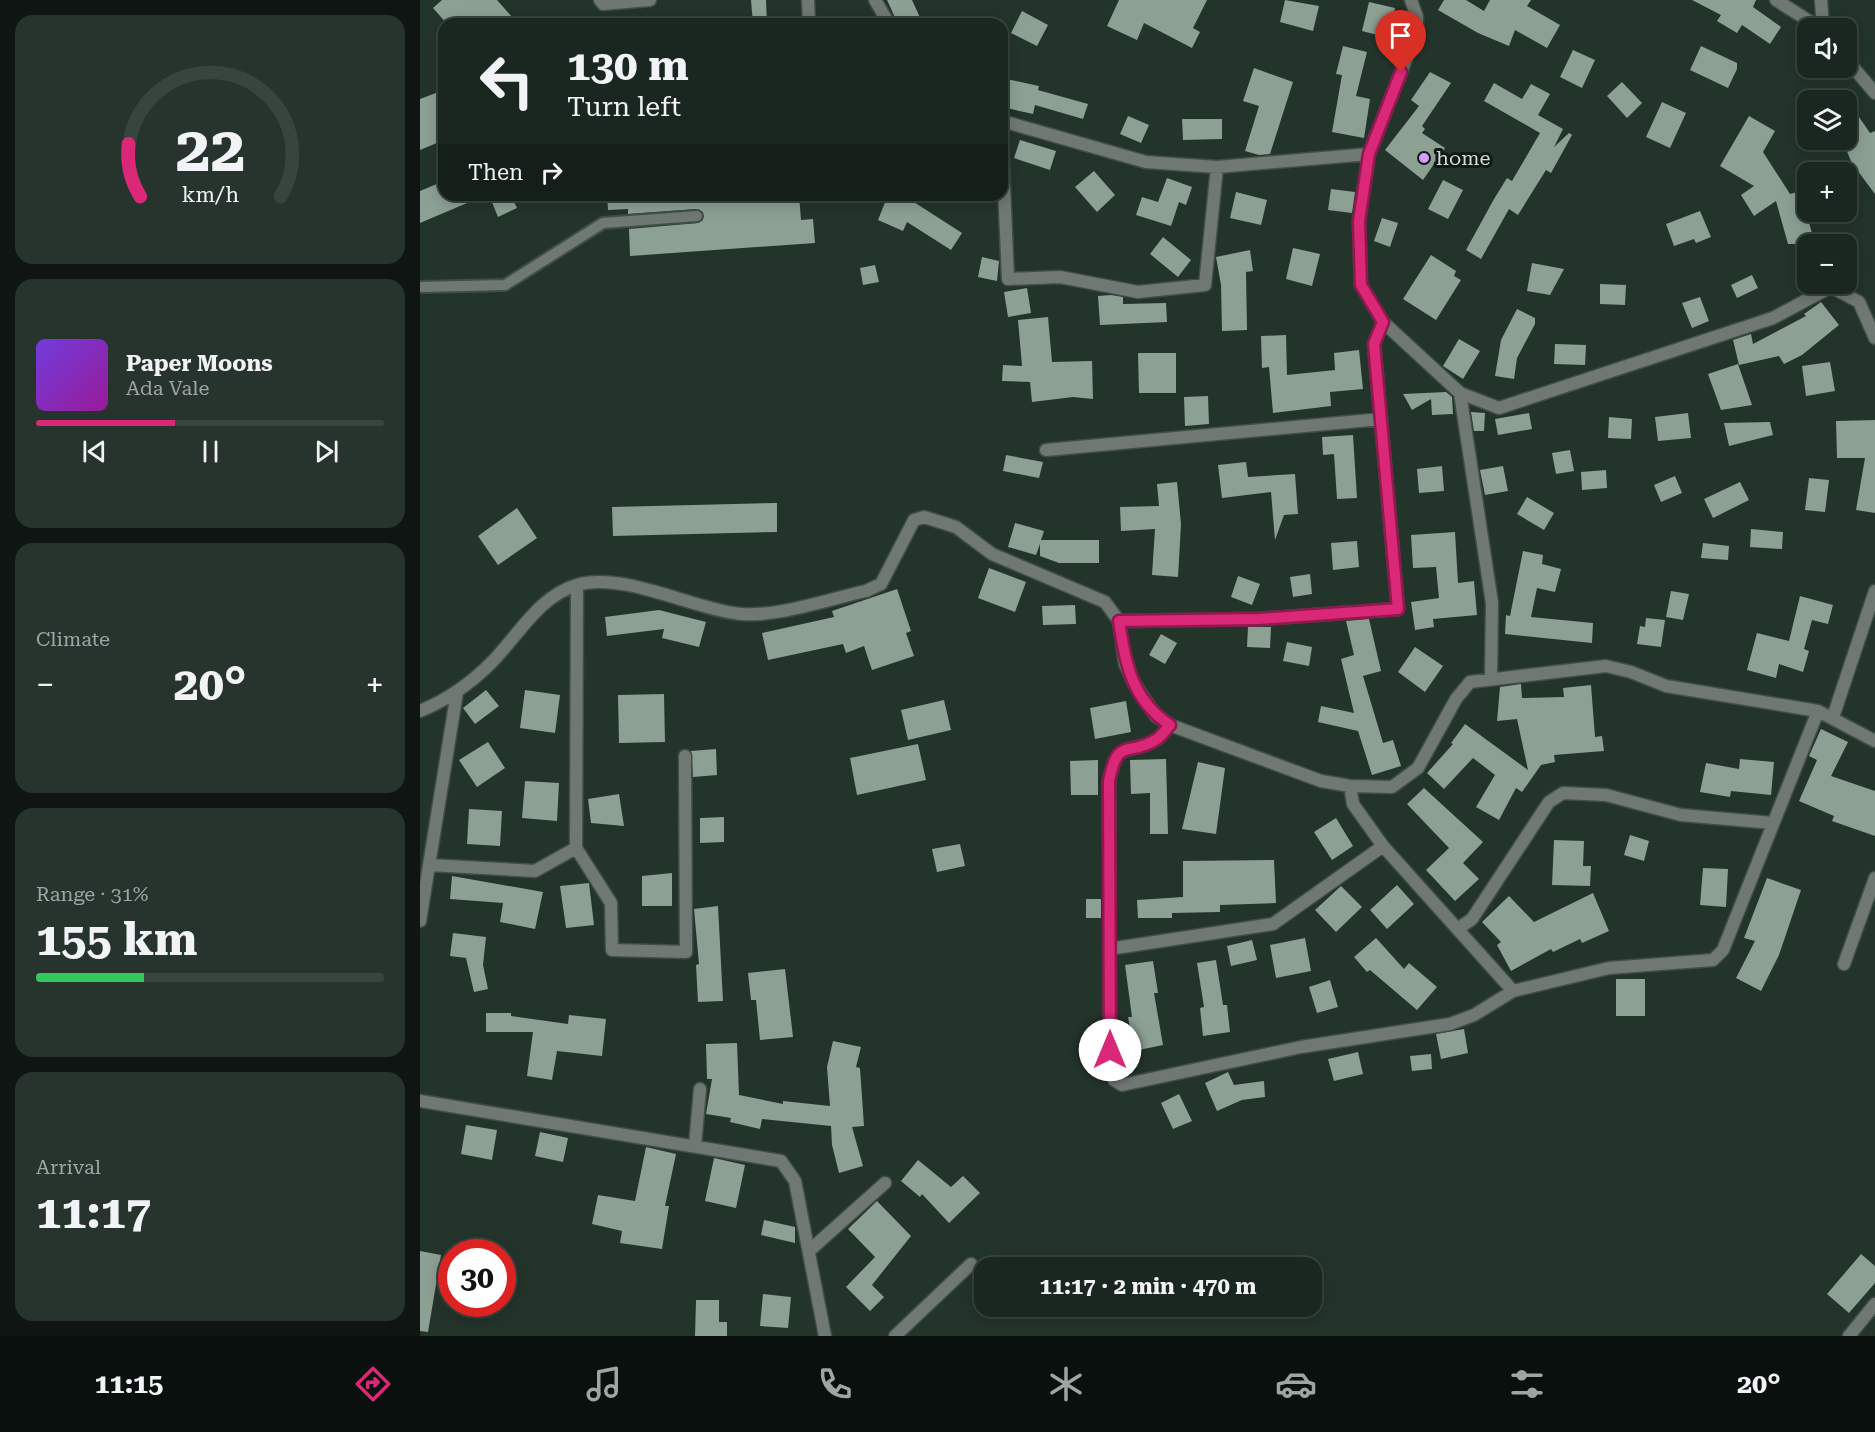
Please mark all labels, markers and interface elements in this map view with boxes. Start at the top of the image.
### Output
pin [1375,10,1426,72]
map controls [1797,18,1857,294]
button: sound [1797,18,1857,78]
icon: arrive [1384,19,1417,52]
text: 130 m [567,41,689,90]
icon: left [468,42,546,120]
button: layers [1797,90,1857,150]
text: Turn left [567,91,681,123]
text: 22 [175,113,245,186]
place label: home [1436,146,1490,170]
marker: home [1417,151,1431,165]
icon: right [535,156,568,189]
text: Then [468,160,523,185]
button: + [1797,162,1857,222]
text: km/h [181,182,239,207]
button: − [1797,234,1857,294]
text: Paper Moons [126,351,273,376]
text: Ada Vale [126,376,209,400]
icon: previous [78,435,111,468]
icon: pause [194,435,227,468]
icon: next [310,435,343,468]
text: Climate [36,627,110,651]
text: 20° [174,658,246,711]
text: − [36,665,54,704]
text: + [366,665,384,704]
text: Range · 31% [36,882,148,906]
text: 155 km [36,913,197,966]
position arrow [1078,1018,1142,1082]
text: Arrival [36,1155,101,1179]
text: 11:17 [36,1186,151,1239]
speed limit sign: 30 [438,1239,516,1317]
text: 11:17 · 2 min · 470 m [1039,1274,1257,1299]
icon: directions [352,1363,394,1405]
icon: music [583,1363,625,1405]
icon: phone [814,1363,856,1405]
icon: climate [1045,1363,1087,1405]
icon: car [1275,1363,1317,1405]
icon: filters [1506,1363,1548,1405]
text: 11:15 [94,1368,163,1400]
text: 20° [1737,1368,1781,1400]

